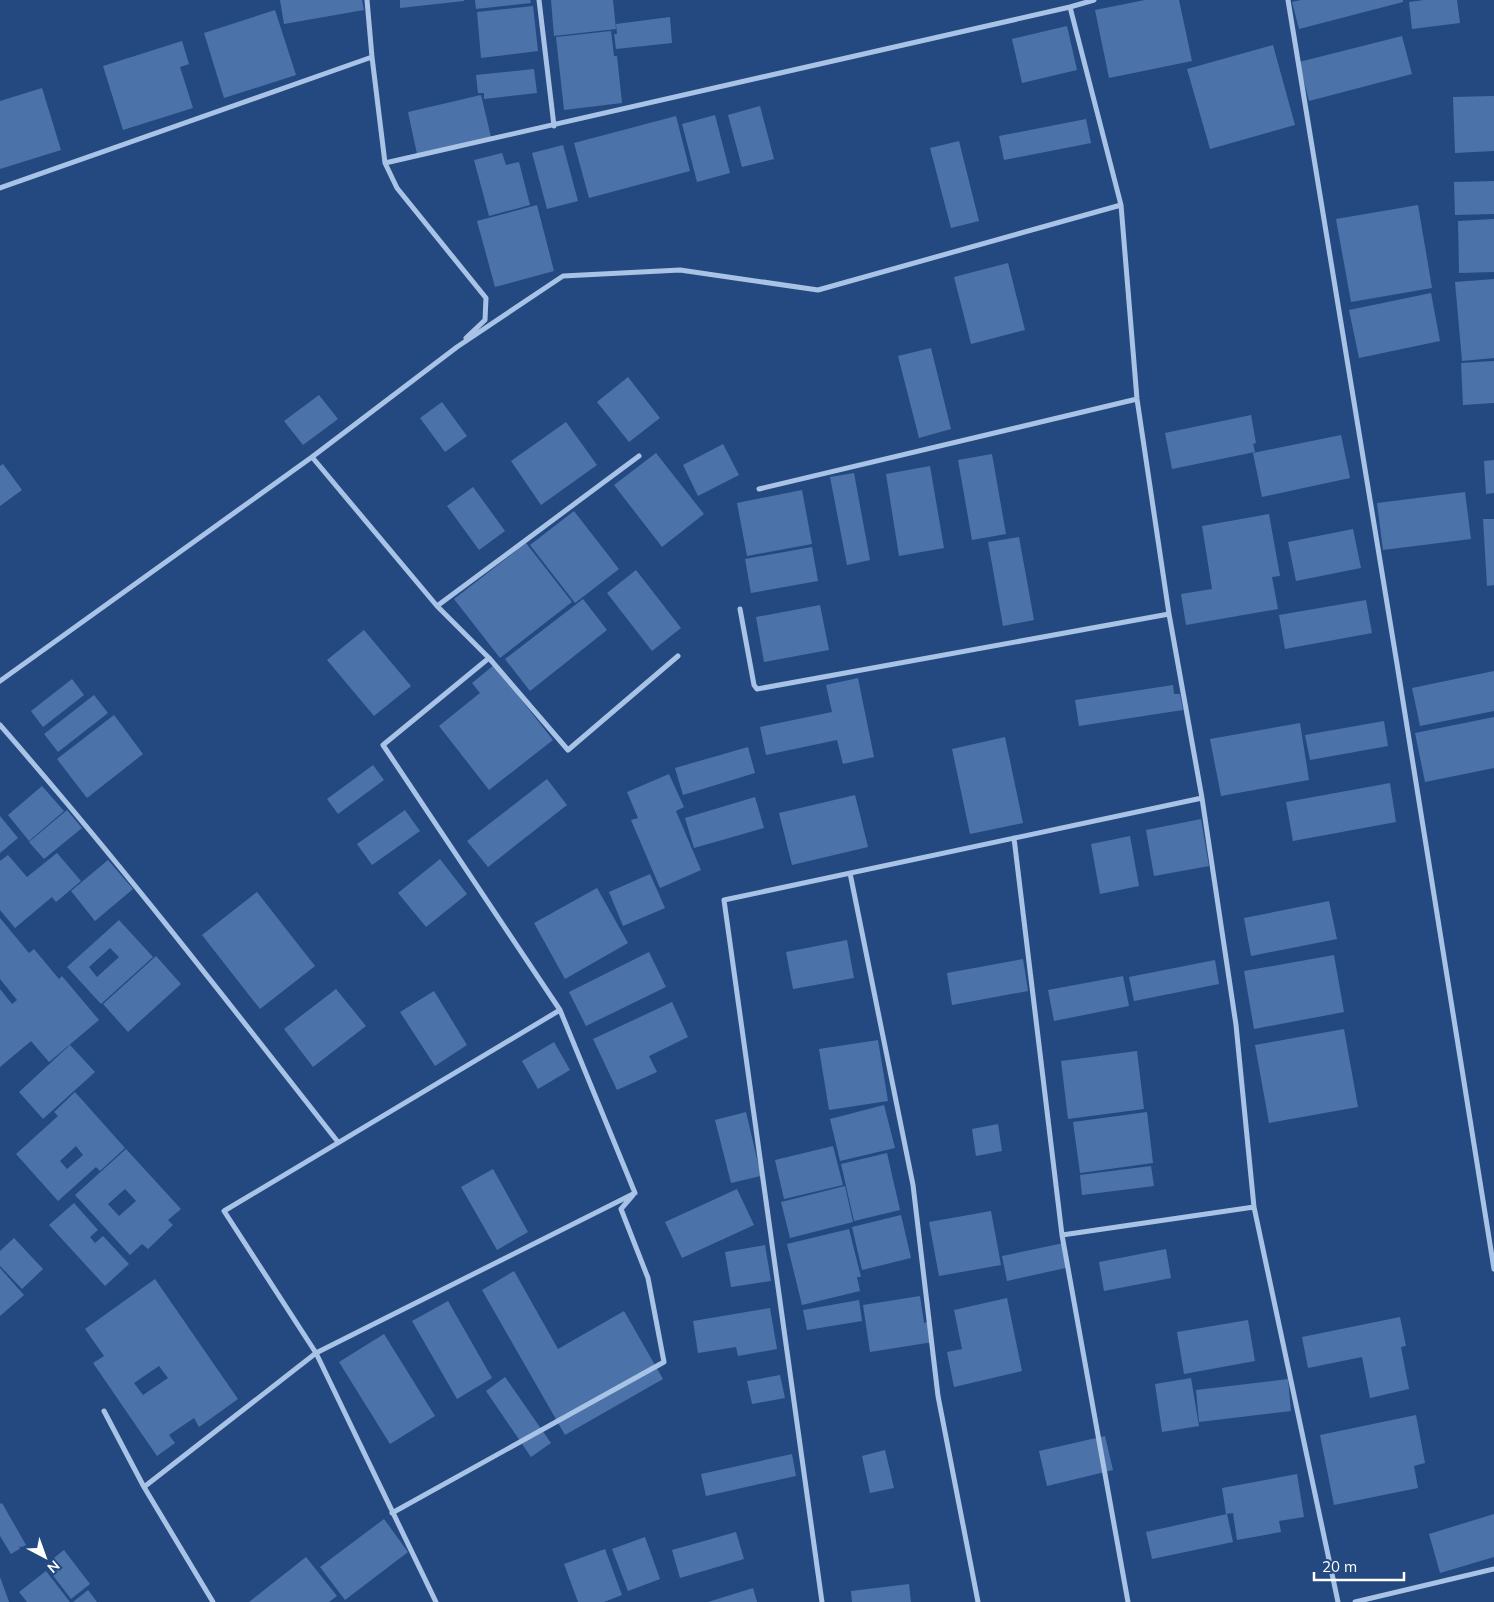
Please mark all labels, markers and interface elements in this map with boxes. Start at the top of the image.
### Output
north arrow [20,1532,70,1582]
scale bar [1314,1550,1404,1582]
text: N [44,1557,63,1577]
text: 20 m [1322,1557,1357,1576]

